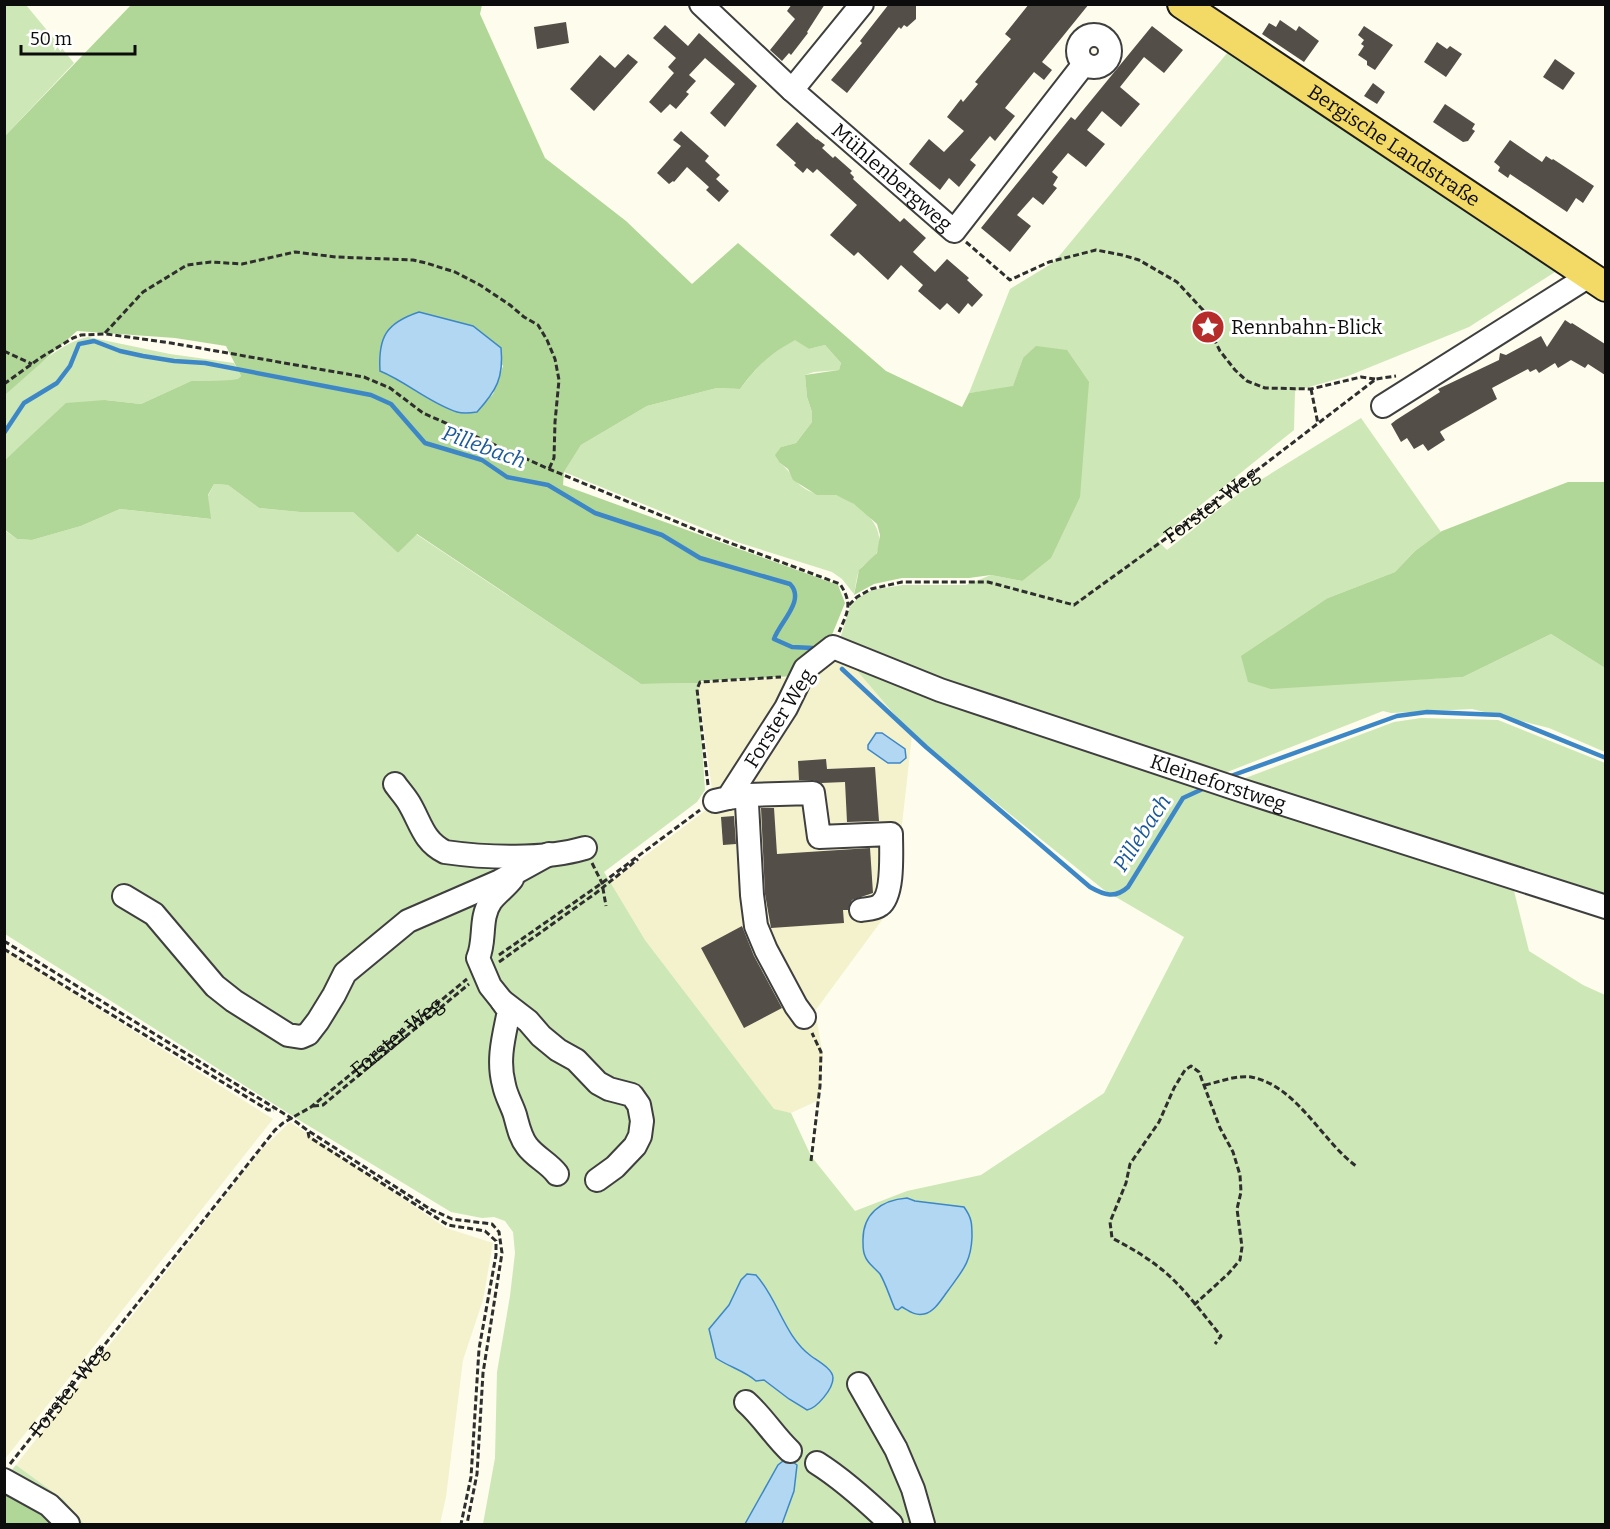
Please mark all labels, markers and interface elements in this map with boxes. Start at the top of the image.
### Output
scale bar [21,18,135,56]
text: 50 m [30,28,72,50]
street label: Bergische Landstraße [1303,80,1485,212]
street label: Mühlenbergweg [827,118,957,236]
place icon: Rennbahn-Blick [1190,309,1226,345]
place label: Rennbahn-Blick [1231,315,1383,339]
water label: Pillebach [439,420,529,474]
street label: Forster Weg [1159,462,1263,548]
street label: Forster Weg [739,664,819,772]
street label: Kleineforstweg [1147,749,1289,816]
water label: Pillebach [1108,790,1176,876]
street label: Forster Weg [346,992,447,1082]
street label: Forster Weg [24,1339,113,1442]

